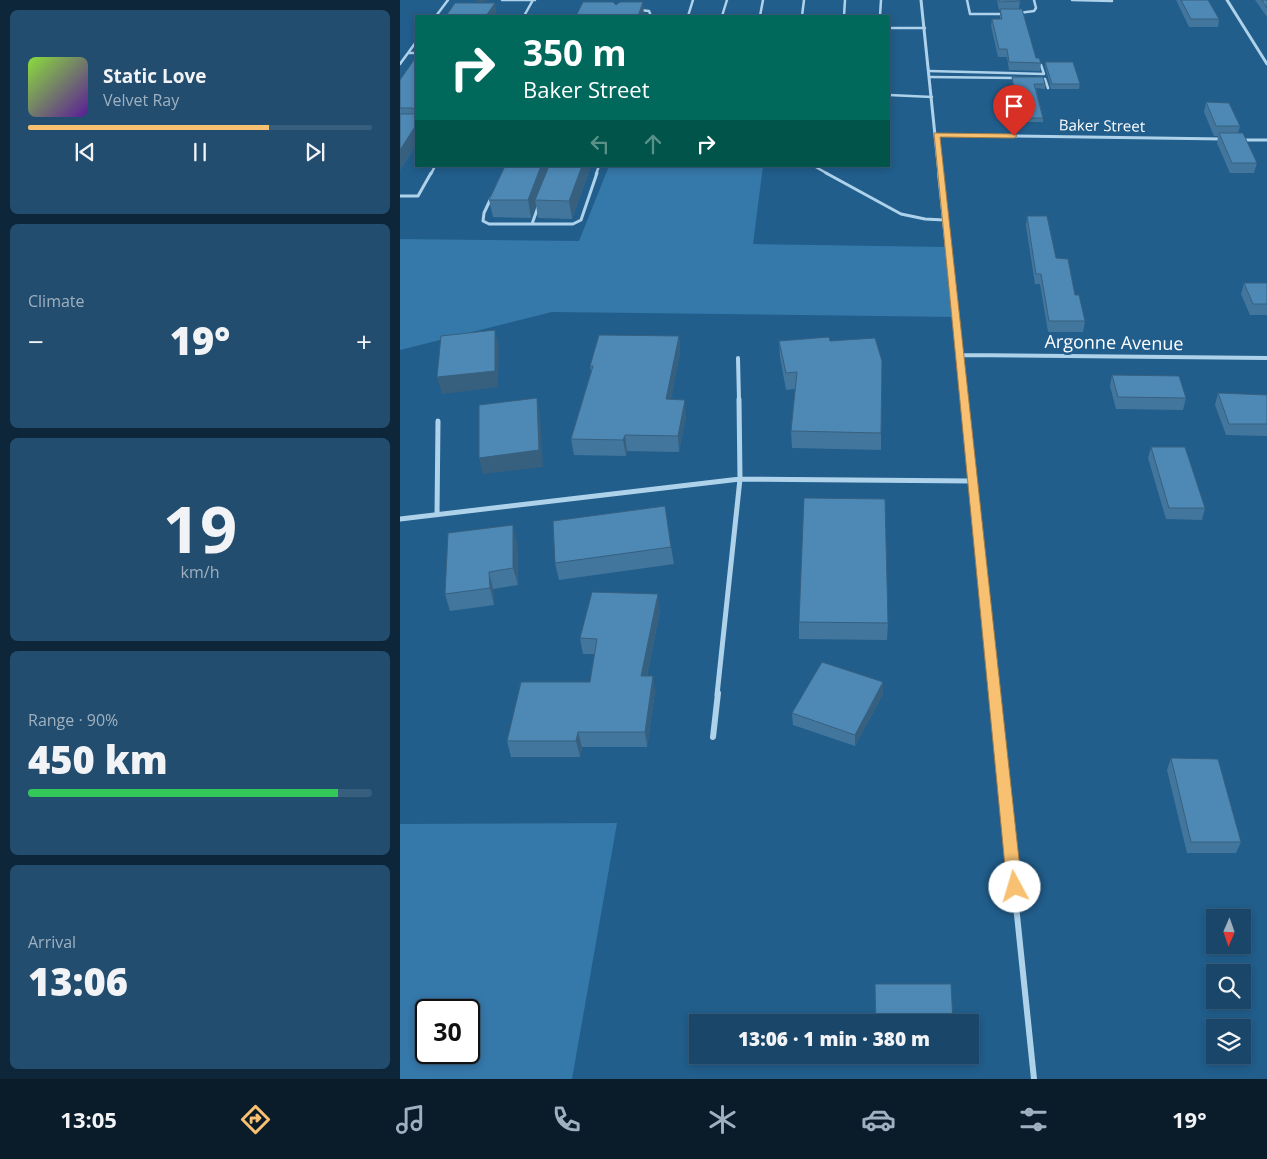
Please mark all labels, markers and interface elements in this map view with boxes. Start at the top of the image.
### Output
text: 350 m [523,29,627,76]
icon: right [440,35,505,100]
text: Static Love [103,63,206,89]
text: Baker Street [523,74,650,104]
pin [993,85,1035,136]
text: Velvet Ray [103,89,179,111]
icon: arrive [1000,92,1028,120]
street label: Baker Street [1059,114,1145,136]
icon: left [586,130,614,158]
icon: ahead [639,130,667,158]
icon: right [692,130,720,158]
icon: previous [71,138,99,166]
icon: pause [186,138,214,166]
icon: next [301,138,329,166]
text: Climate [28,290,85,312]
text: 19° [170,314,230,366]
text: − [28,322,44,360]
text: + [356,322,372,360]
street label: Argonne Avenue [1044,329,1184,355]
text: 19 [163,484,237,572]
text: km/h [181,561,219,583]
text: Range · 90% [28,709,118,731]
text: 450 km [28,733,168,785]
position arrow [988,860,1040,912]
north arrow [1206,909,1251,954]
map controls [1206,909,1251,1064]
text: Arrival [28,931,76,953]
text: 13:06 [28,955,128,1007]
button: search [1206,964,1251,1009]
speed limit sign: 30 [415,999,480,1064]
button: layers [1206,1019,1251,1064]
text: 13:06 · 1 min · 380 m [738,1026,930,1052]
icon: directions [238,1102,273,1137]
icon: music [393,1102,428,1137]
icon: phone [549,1102,584,1137]
icon: climate [705,1102,740,1137]
icon: car [861,1102,896,1137]
icon: filters [1016,1102,1051,1137]
text: 13:05 [60,1104,117,1134]
text: 19° [1172,1104,1207,1134]

